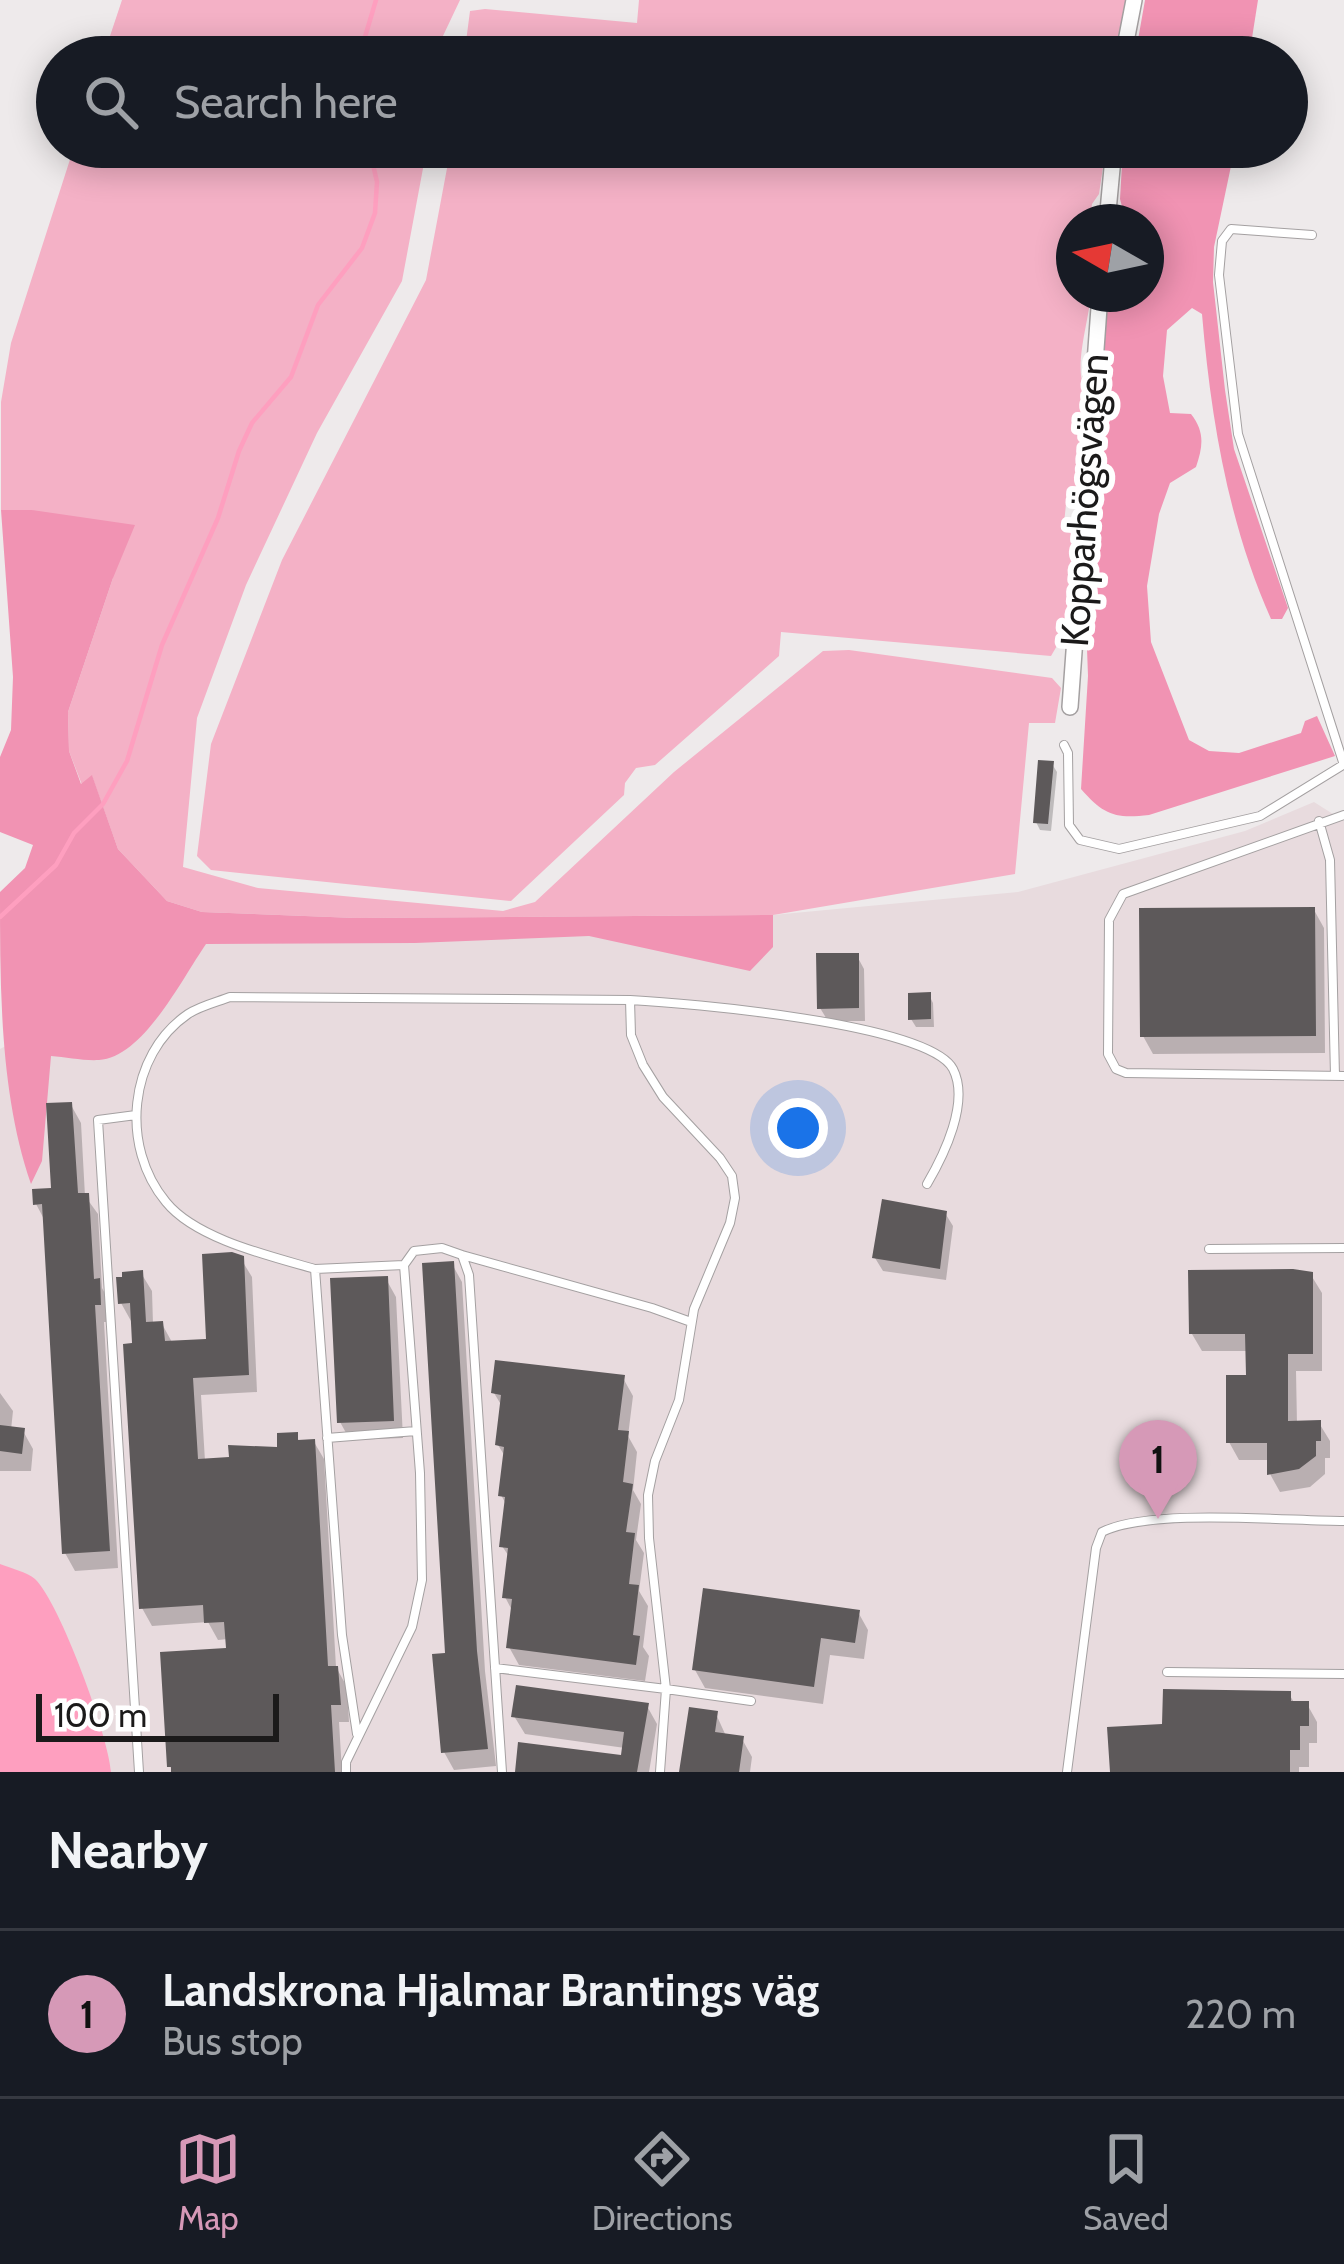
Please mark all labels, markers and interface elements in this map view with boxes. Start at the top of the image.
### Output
search box [36,36,1308,168]
icon: search [78,69,144,135]
text: Search here [174,75,398,129]
north arrow [1056,204,1164,312]
street label: Kopparhögsvägen [1050,352,1118,648]
your location [768,1098,828,1158]
pin: 1 [1119,1420,1197,1519]
scale bar [36,1688,279,1741]
text: 100 m [54,1695,147,1735]
text: Nearby [48,1819,208,1881]
text: Landskrona Hjalmar Brantings väg [162,1963,819,2017]
text: 1 [80,1990,94,2038]
text: 220 m [1185,1990,1296,2038]
text: Bus stop [162,2017,303,2065]
tab: Map [175,2126,241,2238]
tab: Directions [592,2126,733,2238]
tab: Saved [1083,2126,1169,2238]

